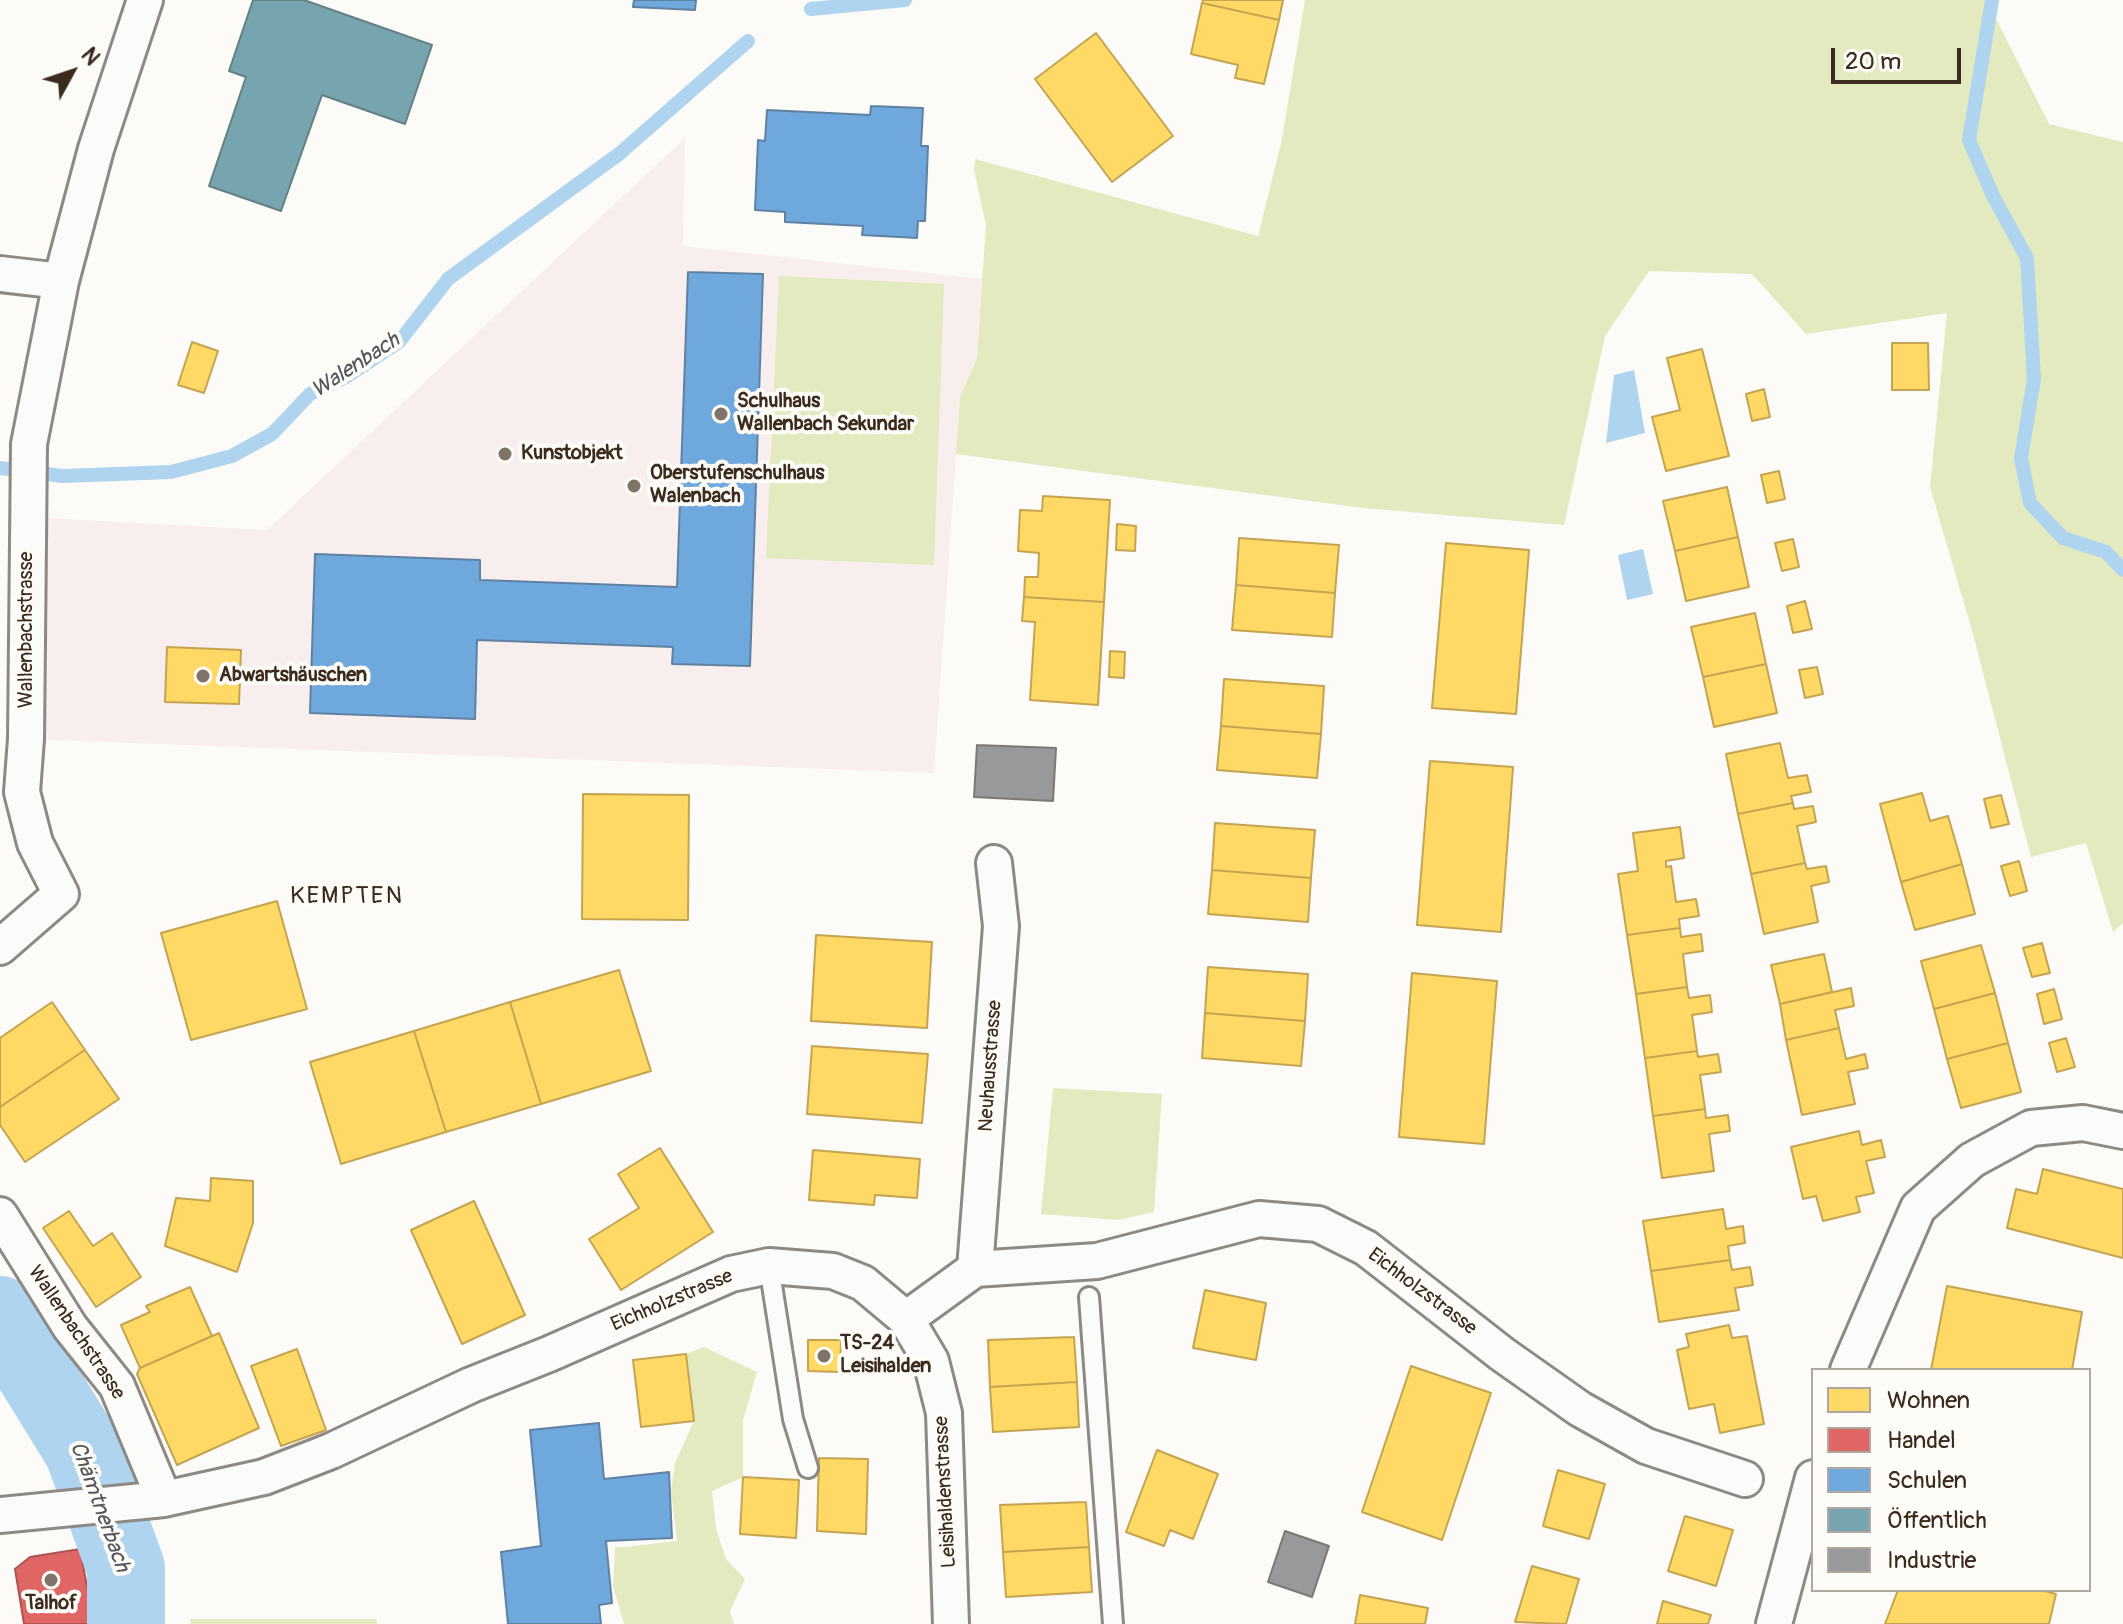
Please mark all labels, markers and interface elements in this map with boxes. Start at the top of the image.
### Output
north arrow [32,32,112,112]
scale bar [1835,32,1965,82]
text: N [75,42,106,71]
text: 20 m [1845,47,1901,76]
water label: Walenbach [307,328,405,404]
place label: Schulhaus Wallenbach Sekundar [737,390,914,437]
marker: Schulhaus Wallenbach Sekundar [712,405,730,423]
place label: Kunstobjekt [521,442,622,466]
marker: Kunstobjekt [496,445,514,463]
place label: Oberstufenschulhaus Walenbach [650,462,824,509]
marker: Oberstufenschulhaus Walenbach [625,477,643,495]
street label: Wallenbachstrasse [15,552,39,708]
place label: Abwartshäuschen [219,664,367,688]
marker: Abwartshäuschen [194,667,212,685]
district label: KEMPTEN [290,883,404,911]
street label: Neuhausstrasse [974,999,1008,1133]
street label: Eichholzstrasse [1363,1243,1481,1341]
street label: Wallenbachstrasse [22,1261,130,1405]
street label: Eichholzstrasse [607,1265,737,1337]
place label: TS-24 Leisihalden [840,1332,931,1379]
marker: TS-24 Leisihalden [815,1347,833,1365]
legend [1811,1368,2091,1592]
text: Wohnen [1887,1386,1970,1415]
street label: Leisihaldenstrasse [930,1415,962,1569]
text: Handel [1887,1426,1956,1455]
water label: Chämtnerbach [63,1438,135,1576]
text: Schulen [1887,1466,1967,1495]
text: Öffentlich [1887,1506,1987,1535]
text: Industrie [1887,1546,1976,1575]
marker: Talhof [42,1571,60,1589]
place label: Talhof [25,1592,77,1616]

